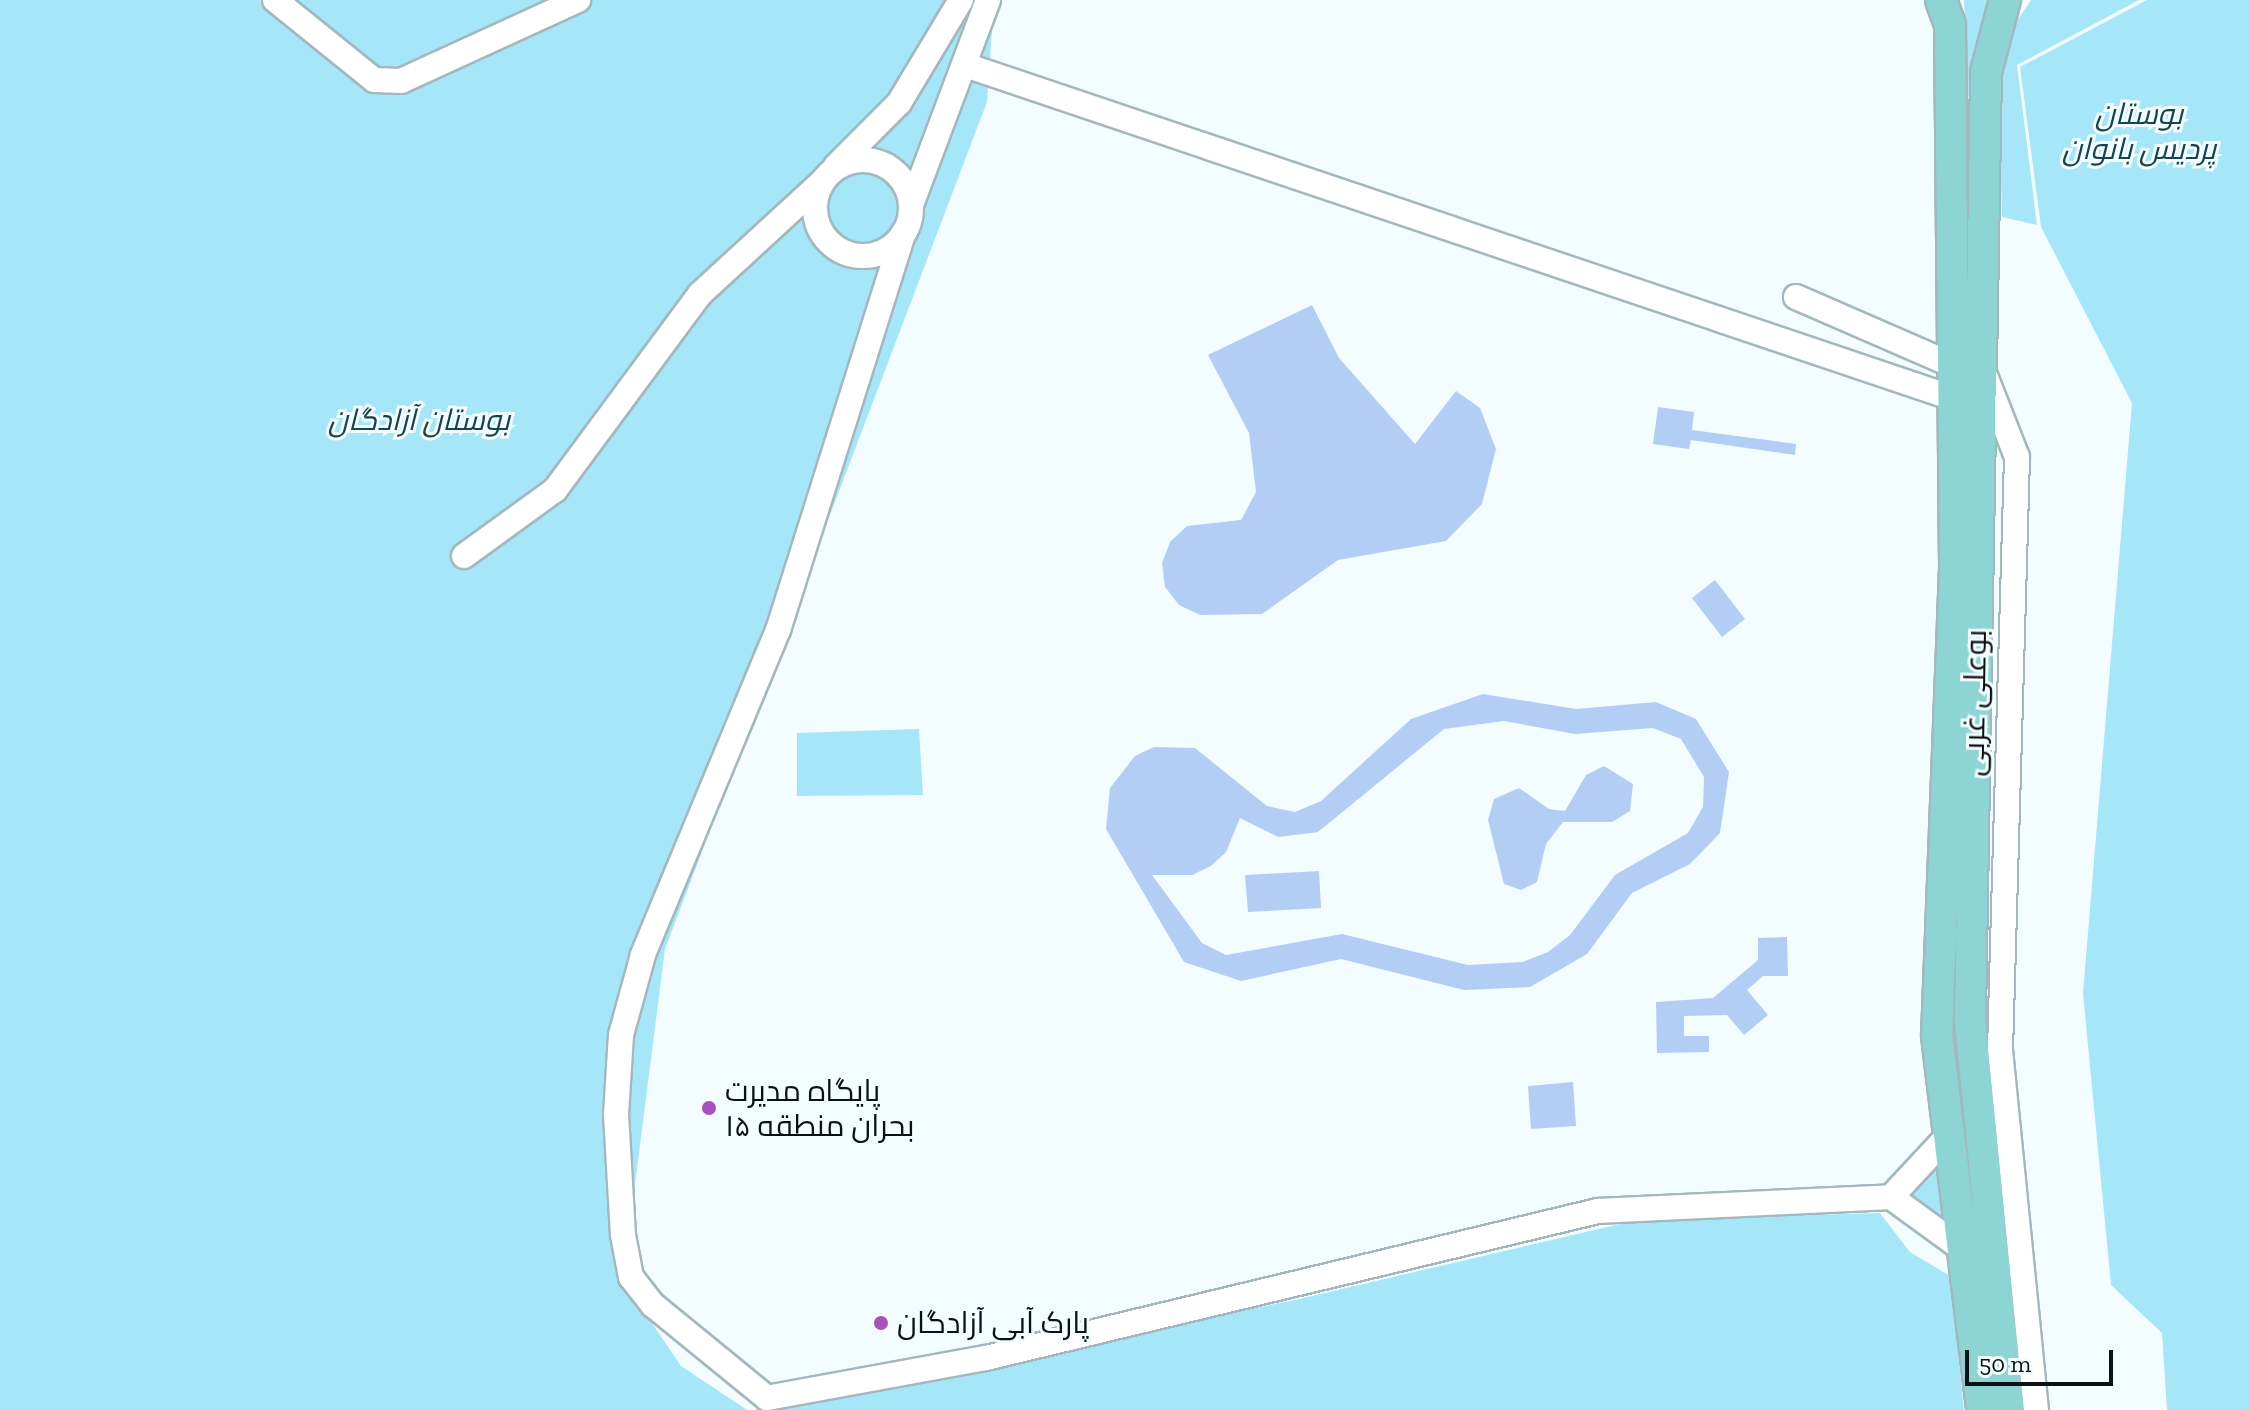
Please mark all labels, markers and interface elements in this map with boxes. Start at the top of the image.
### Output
park label: بوستان پردیس بانوان [2062,96,2216,166]
park label: بوستان آزادگان [328,402,510,438]
street label: بوعلی غربی [1956,629,1994,777]
place label: پایگاه مدیرت بحران منطقه ۱۵ [725,1073,914,1144]
marker: پایگاه مدیرت بحران منطقه ۱۵ [700,1099,718,1117]
place label: پارک آبی آزادگان [897,1305,1089,1341]
marker: پارک آبی آزادگان [872,1314,890,1332]
scale bar [1969,1334,2117,1384]
text: 50 m [1979,1349,2031,1378]

